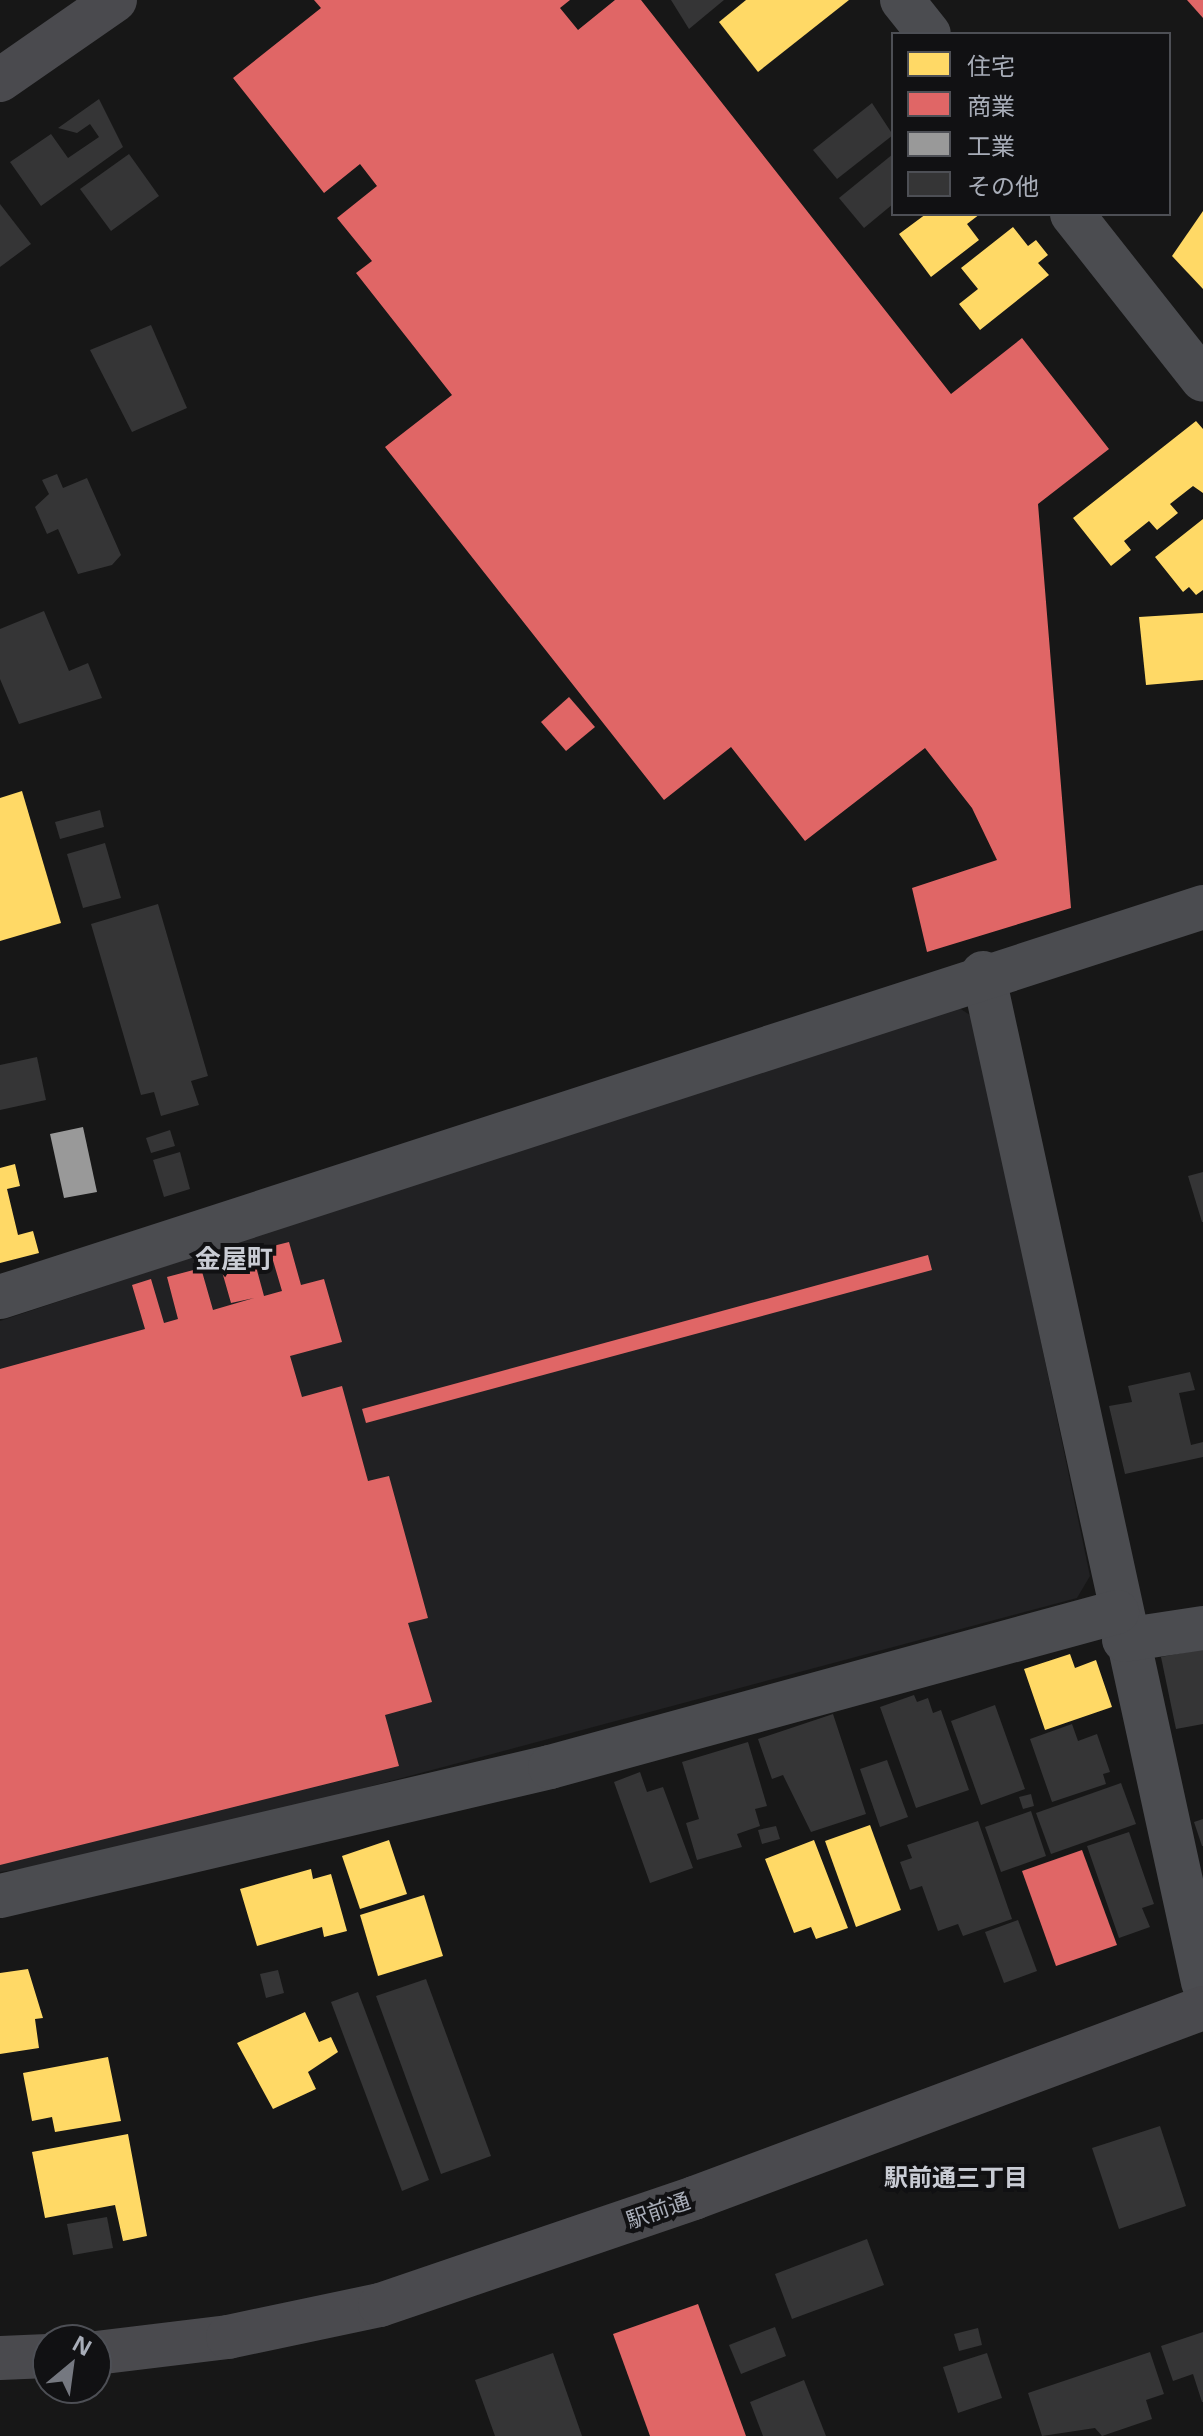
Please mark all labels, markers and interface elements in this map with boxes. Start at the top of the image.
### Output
legend [891,32,1171,216]
text: 住宅 [967,49,1015,82]
text: 商業 [967,89,1015,122]
text: 工業 [967,129,1015,162]
text: その他 [967,169,1039,202]
district label: 金屋町 [195,1243,273,1275]
district label: 駅前通三丁目 [884,2163,1028,2191]
street label: 駅前通 [623,2187,693,2233]
north arrow [32,2324,112,2404]
text: N [68,2327,98,2362]

